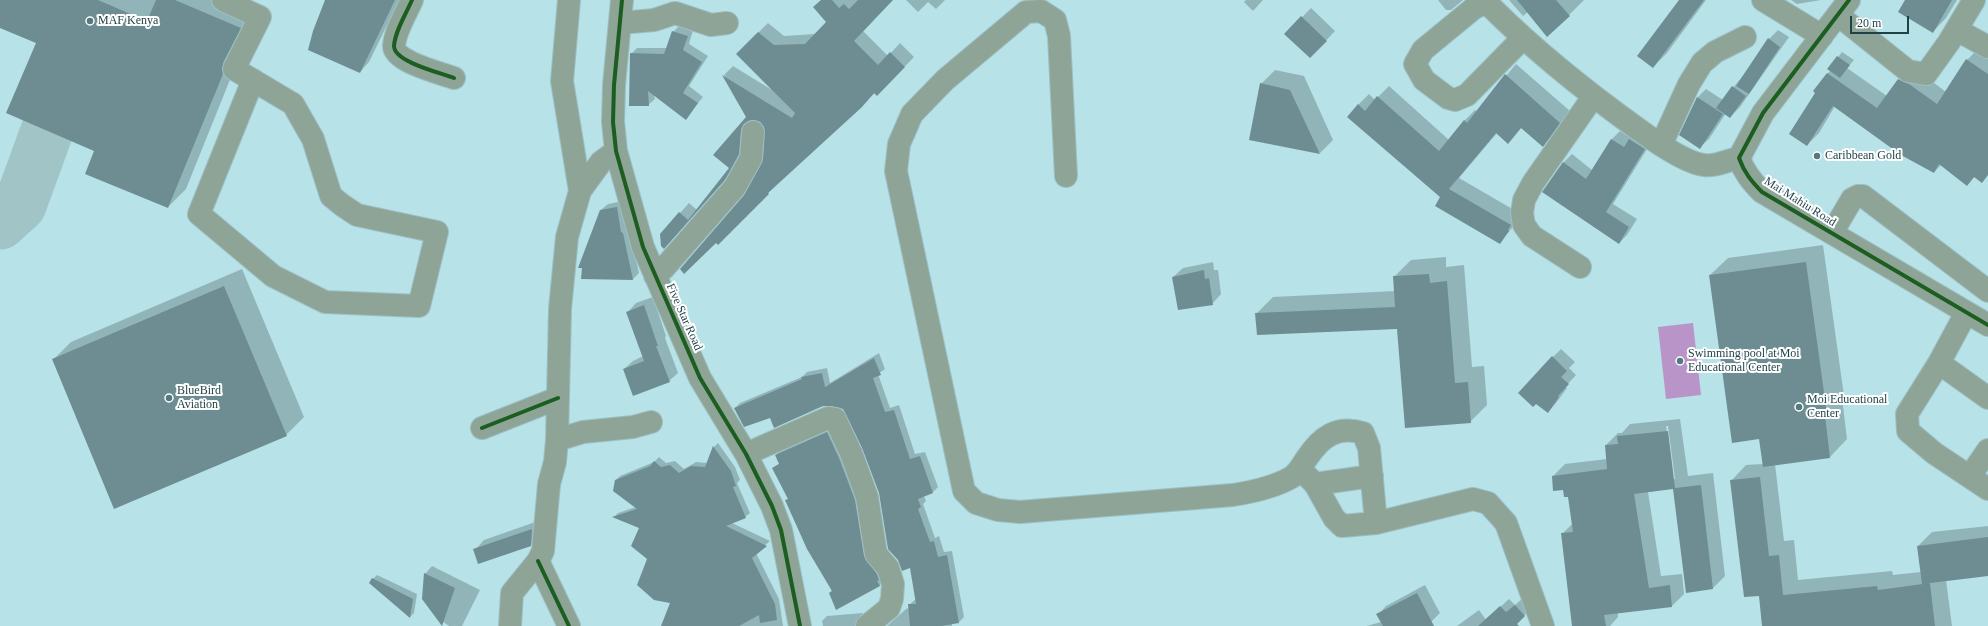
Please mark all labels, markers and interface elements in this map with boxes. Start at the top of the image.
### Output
scale bar [1852,8,1911,34]
place label: MAF Kenya [98,14,158,28]
marker: MAF Kenya [85,16,95,26]
text: 20 m [1857,16,1881,30]
place label: Caribbean Gold [1825,149,1901,163]
marker: Caribbean Gold [1812,151,1822,161]
street label: Mai Mahiu Road [1761,174,1839,230]
street label: Five Star Road [663,281,705,353]
place label: Swimming pool at Moi Educational Center [1688,347,1800,375]
marker: Swimming pool at Moi Educational Center [1675,356,1685,366]
place label: BlueBird Aviation [177,384,221,412]
marker: BlueBird Aviation [164,393,174,403]
place label: Moi Educational Center [1807,393,1887,421]
marker: Moi Educational Center [1794,402,1804,412]

